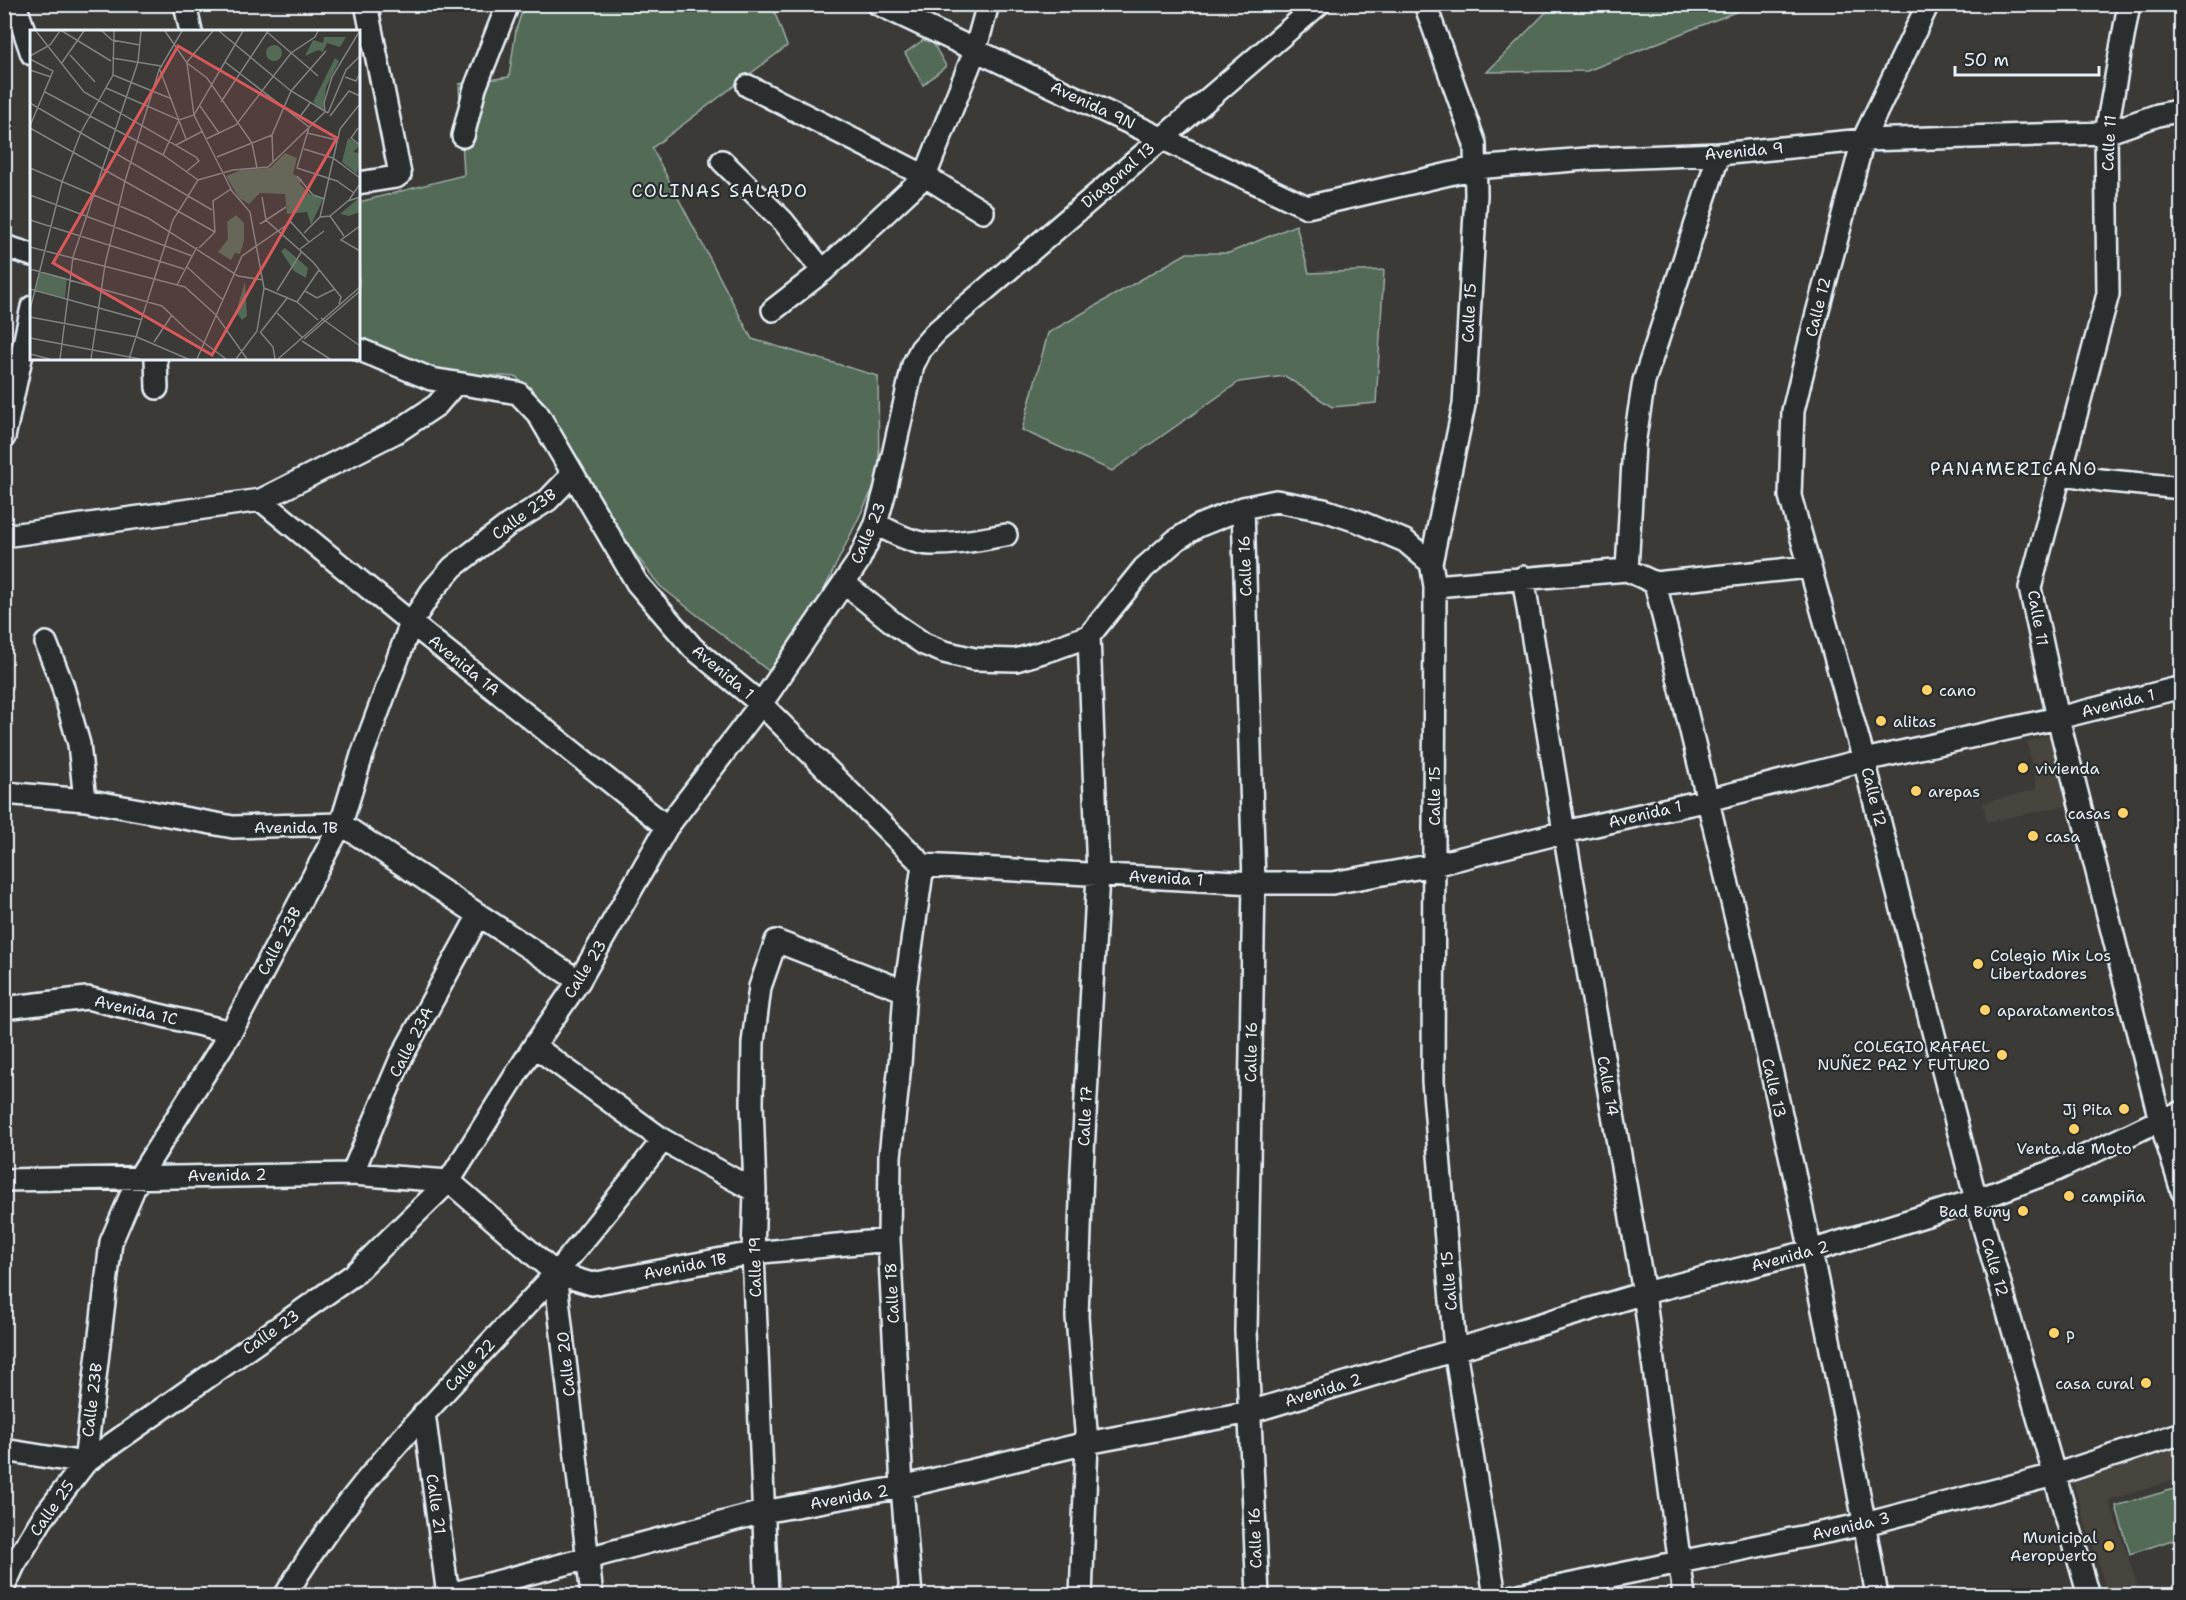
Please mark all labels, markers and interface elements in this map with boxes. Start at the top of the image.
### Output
inset map [30,30,360,360]
scale bar [1955,39,2099,77]
text: 50 m [1964,48,2009,72]
street label: Avenida 9N [1047,76,1139,134]
street label: Calle 11 [2097,114,2121,172]
street label: Diagonal 13 [1077,137,1159,213]
street label: Avenida 9 [1704,137,1784,165]
district label: COLINAS SALADO [632,179,808,203]
street label: Calle 12 [1800,275,1836,339]
street label: Calle 15 [1457,283,1481,343]
district label: PANAMERICANO [1930,457,2098,481]
street label: Calle 23B [488,484,560,544]
street label: Calle 23 [846,499,890,567]
street label: Calle 16 [1233,535,1257,597]
street label: Calle 11 [2023,588,2053,648]
street label: Avenida 1A [424,630,504,700]
street label: Avenida 1 [688,640,758,704]
place label: cano [1939,680,1976,701]
marker: cano [1920,683,1934,697]
street label: Avenida 1 [2079,684,2157,722]
place label: alitas [1893,711,1937,732]
marker: alitas [1874,714,1888,728]
place label: vivienda [2035,758,2100,779]
marker: vivienda [2016,761,2030,775]
street label: Calle 12 [1856,765,1892,829]
street label: Calle 15 [1424,766,1445,826]
place label: arepas [1928,781,1980,802]
marker: arepas [1909,784,1923,798]
street label: Avenida 1 [1606,795,1684,833]
place label: casas [2068,803,2111,824]
marker: casas [2116,806,2130,820]
street label: Avenida 1B [254,817,338,838]
place label: casa [2045,826,2080,847]
marker: casa [2026,829,2040,843]
street label: Avenida 1 [1128,866,1204,890]
street label: Calle 23B [252,903,306,979]
street label: Calle 23 [559,936,611,1002]
place label: Colegio Mix Los Libertadores [1990,945,2111,984]
marker: Colegio Mix Los Libertadores [1971,957,1985,971]
street label: Avenida 1C [92,990,180,1030]
place label: aparatamentos [1997,1000,2115,1021]
street label: Calle 23A [384,1003,438,1081]
marker: aparatamentos [1978,1003,1992,1017]
street label: Calle 16 [1240,1021,1262,1083]
place label: COLEGIO RAFAEL NUÑEZ PAZ Y FUTURO [1817,1036,1990,1075]
marker: COLEGIO RAFAEL NUÑEZ PAZ Y FUTURO [1995,1048,2009,1062]
street label: Calle 14 [1592,1054,1624,1118]
street label: Calle 13 [1757,1056,1791,1120]
street label: Calle 17 [1073,1085,1097,1147]
place label: Jj Pita [2063,1099,2112,1120]
marker: Jj Pita [2117,1102,2131,1116]
marker: Venta de Moto [2067,1122,2081,1136]
place label: Venta de Moto [2016,1138,2132,1159]
street label: Avenida 2 [187,1164,267,1186]
place label: campiña [2081,1186,2145,1207]
marker: campiña [2062,1189,2076,1203]
place label: Bad Buny [1939,1201,2011,1222]
marker: Bad Buny [2016,1204,2030,1218]
street label: Calle 12 [1977,1235,2013,1299]
street label: Calle 19 [744,1236,766,1298]
street label: Avenida 2 [1749,1236,1831,1276]
street label: Avenida 1B [642,1248,728,1284]
street label: Calle 15 [1436,1250,1462,1312]
street label: Calle 18 [880,1262,904,1324]
street label: Calle 23 [238,1305,304,1359]
place label: p [2066,1323,2075,1344]
marker: p [2047,1326,2061,1340]
street label: Calle 20 [552,1330,580,1398]
street label: Calle 22 [440,1334,500,1396]
street label: Calle 23B [77,1362,107,1438]
street label: Avenida 2 [1282,1368,1364,1412]
place label: casa cural [2055,1373,2134,1394]
marker: casa cural [2139,1376,2153,1390]
street label: Calle 21 [421,1473,451,1535]
street label: Calle 25 [25,1476,79,1540]
street label: Avenida 2 [808,1480,890,1514]
street label: Calle 16 [1243,1507,1267,1569]
street label: Avenida 3 [1810,1507,1892,1545]
place label: Municipal Aeropuerto [2010,1527,2097,1566]
marker: Municipal Aeropuerto [2102,1539,2116,1553]

